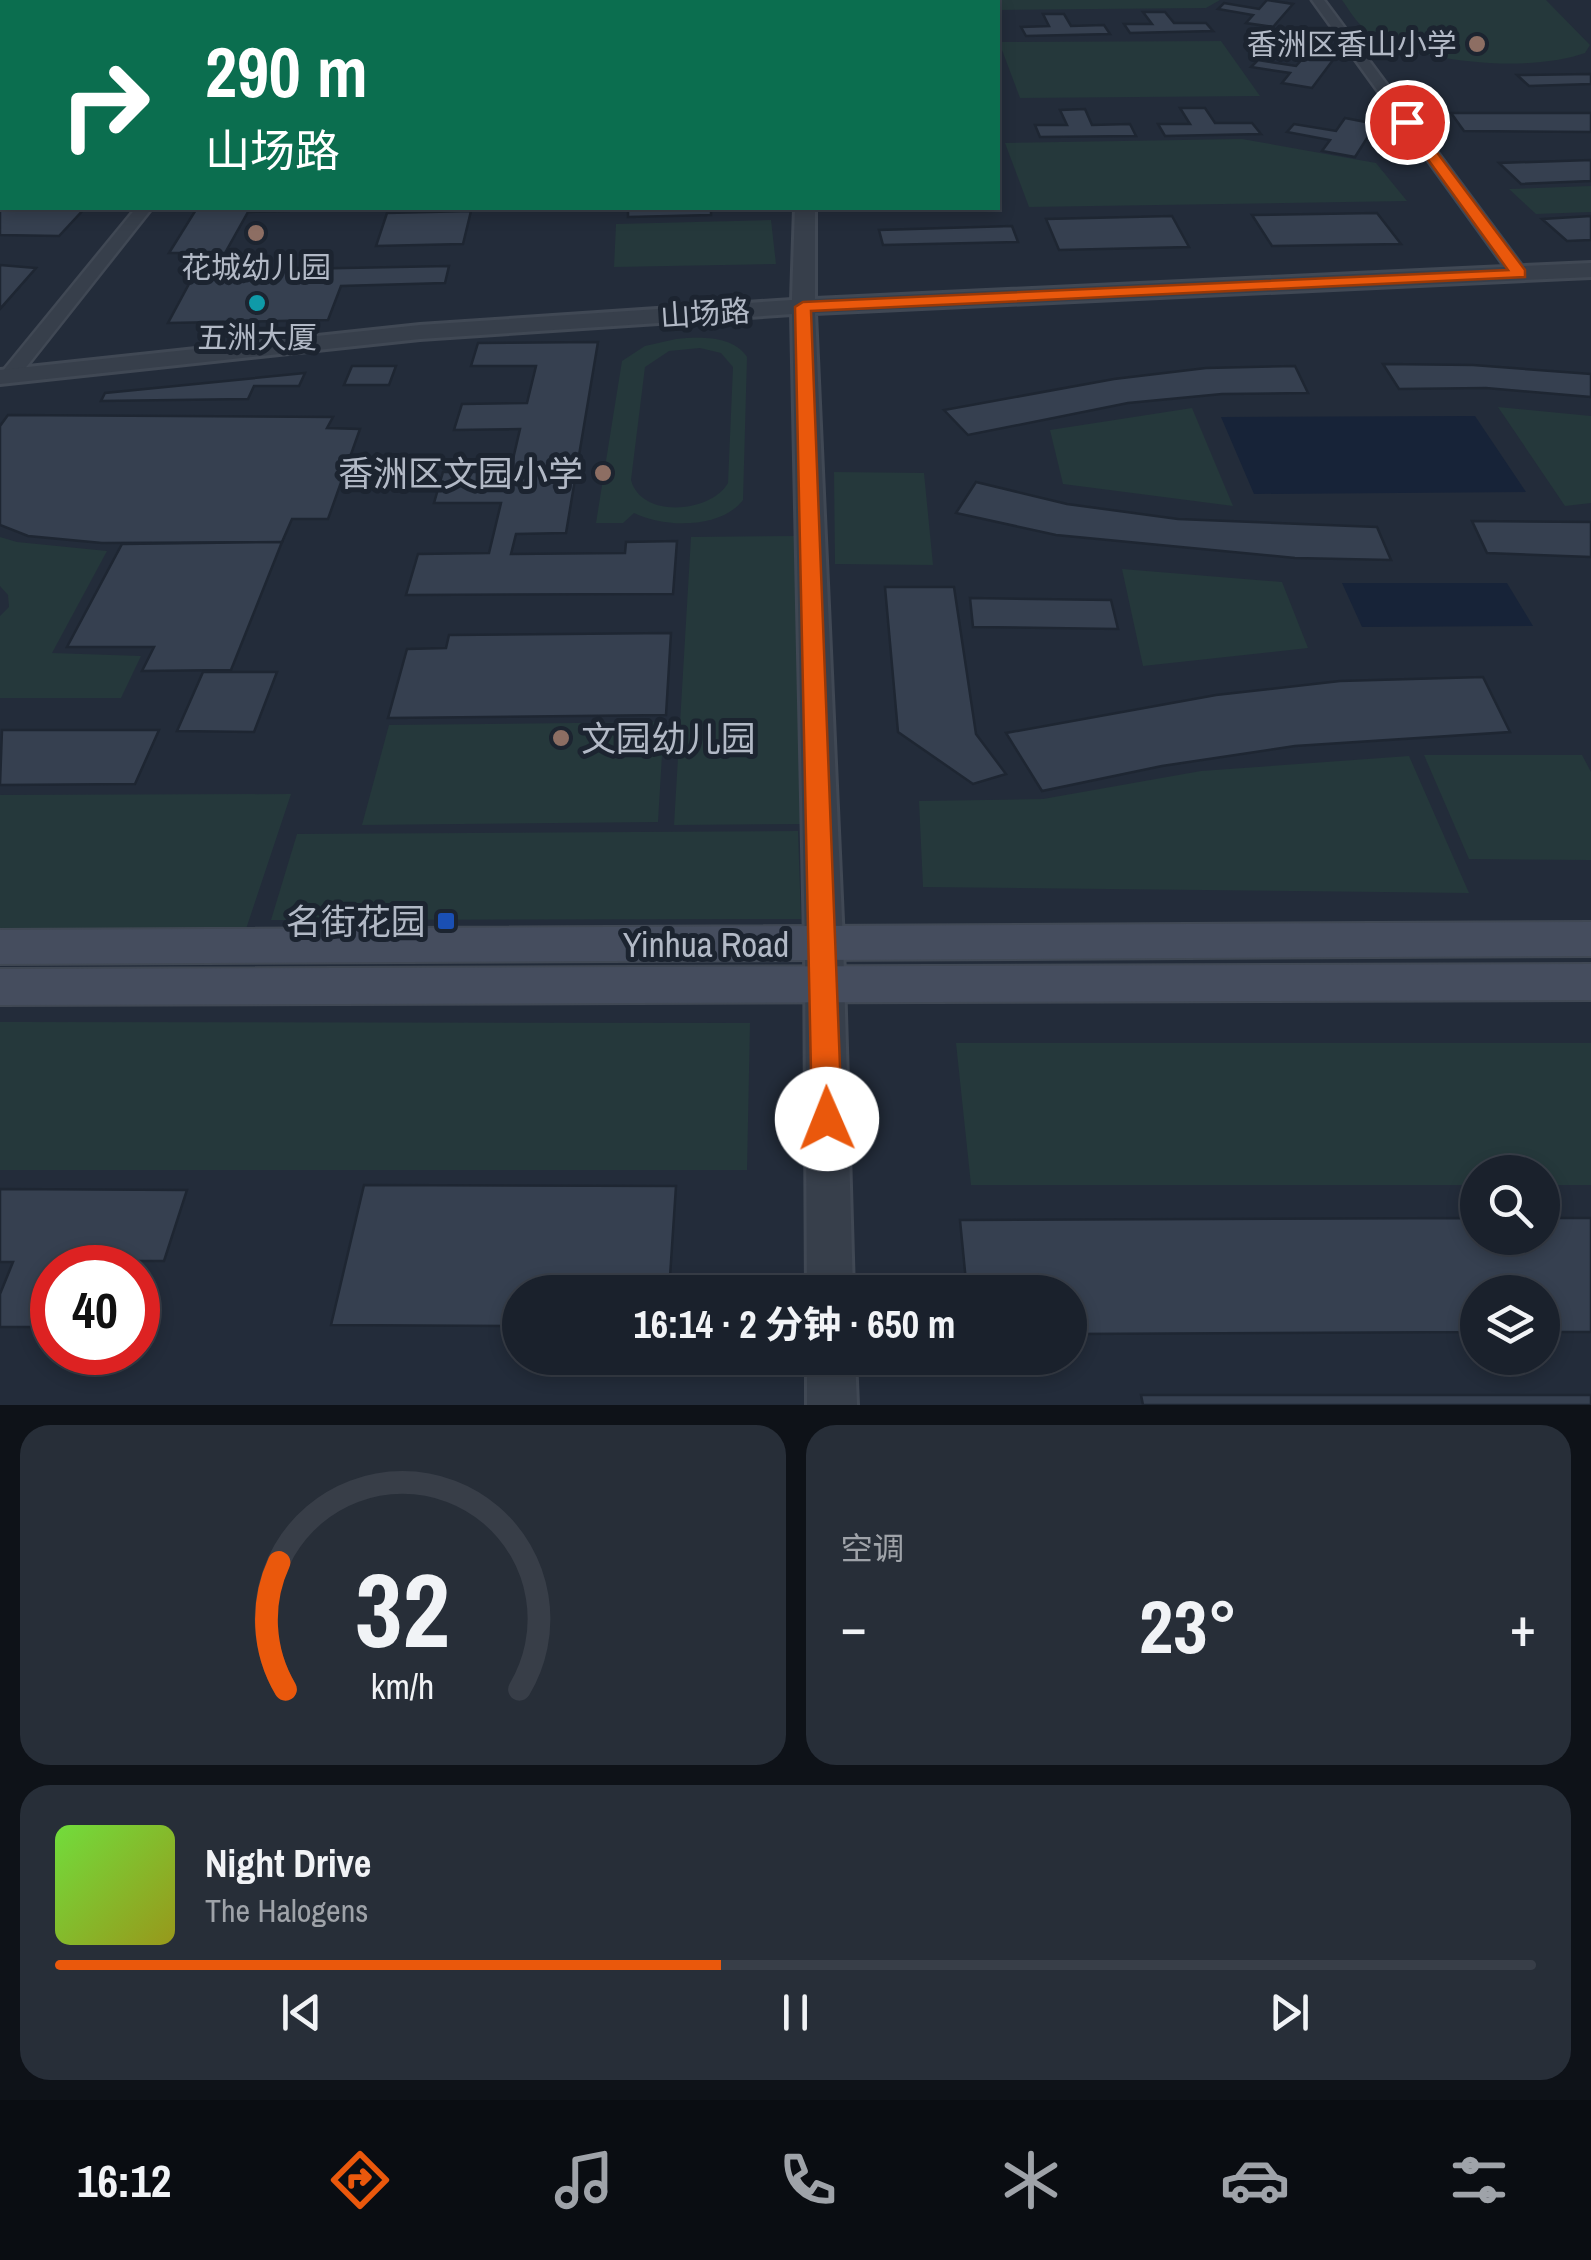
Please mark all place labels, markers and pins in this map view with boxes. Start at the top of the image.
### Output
place label: 香洲区香山小学 [1247,24,1457,64]
marker: 香洲区香山小学 [1466,33,1488,55]
pin [1365,80,1450,165]
marker: 花城幼儿园 [245,222,267,244]
place label: 花城幼儿园 [181,247,331,287]
marker: 五洲大厦 [246,292,268,314]
place label: 五洲大厦 [197,317,317,357]
place label: 香洲区文园小学 [338,450,583,497]
marker: 香洲区文园小学 [592,462,614,484]
place label: 文园幼儿园 [581,715,756,762]
marker: 文园幼儿园 [550,727,572,749]
place label: 名街花园 [286,898,426,945]
marker: 名街花园 [435,910,457,932]

